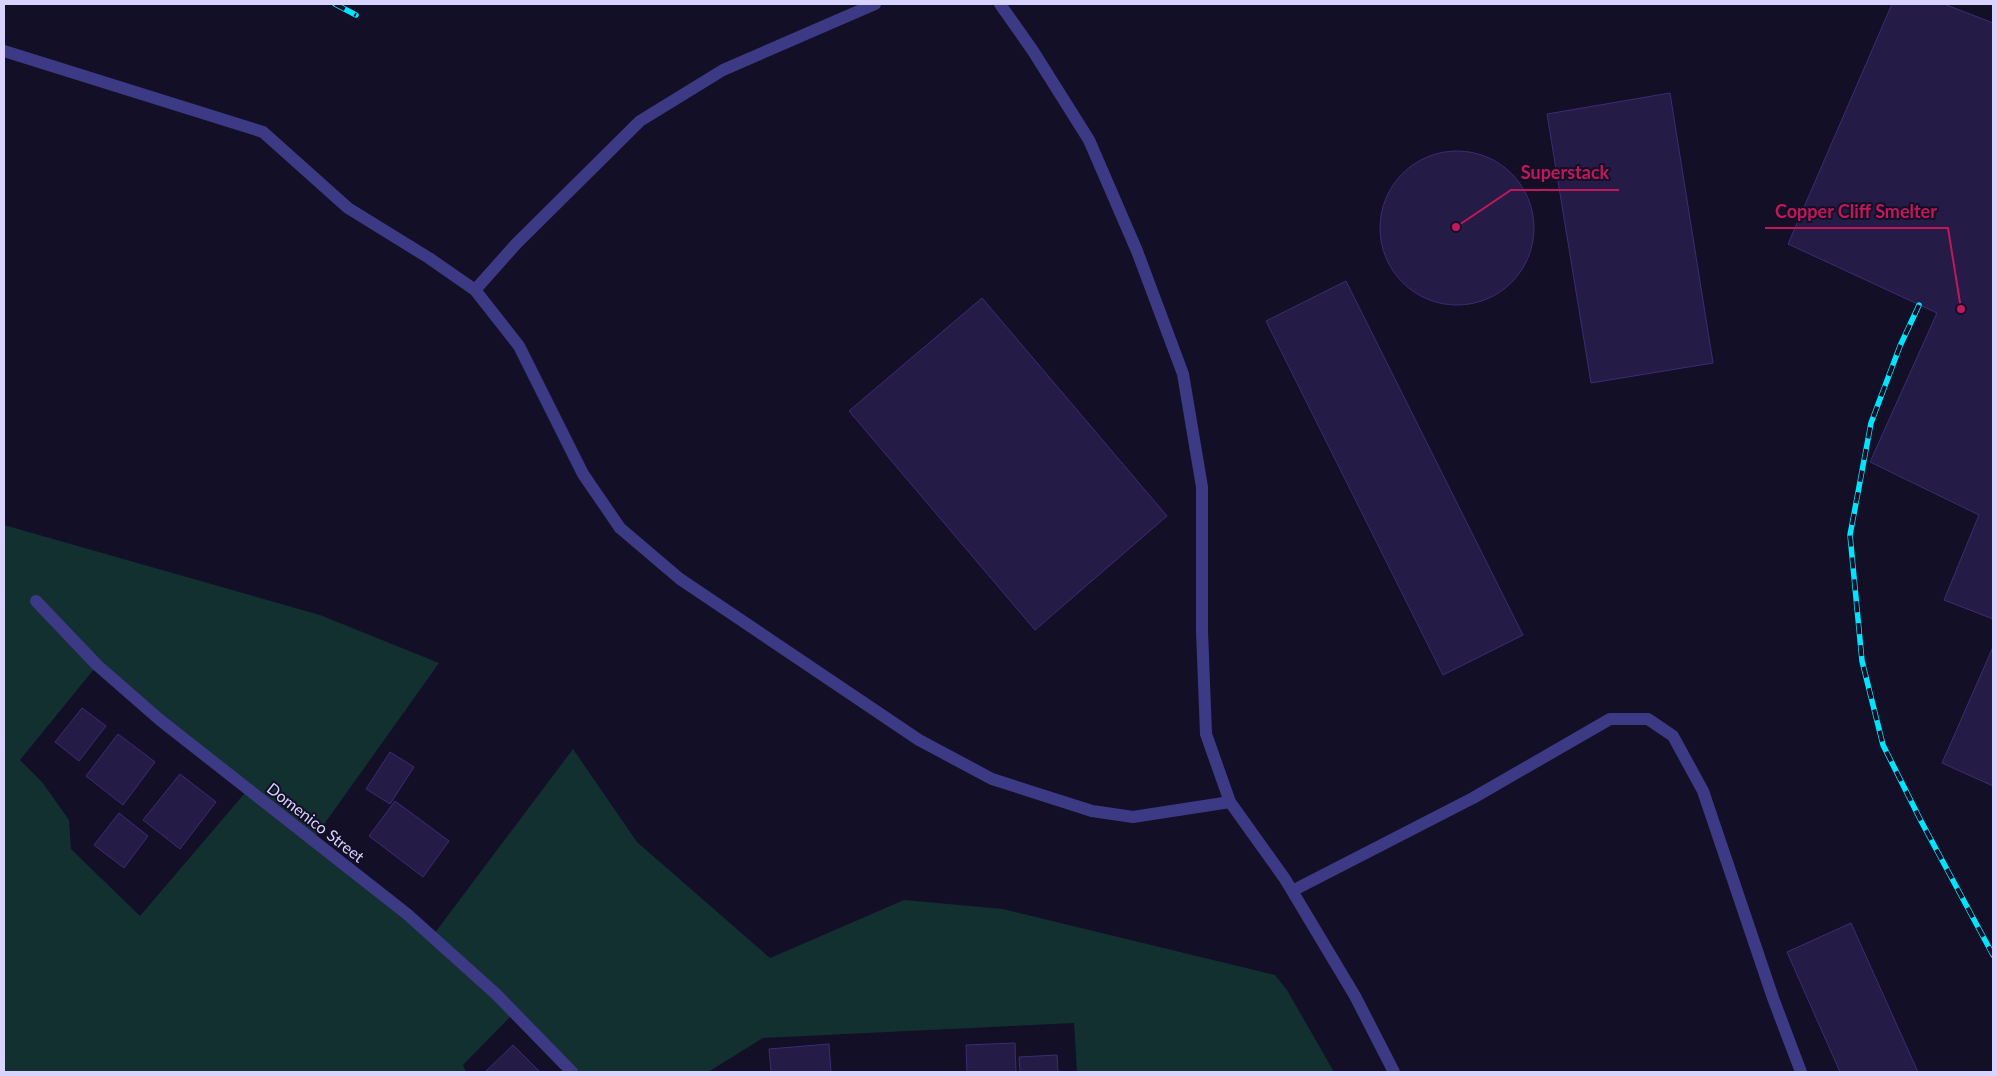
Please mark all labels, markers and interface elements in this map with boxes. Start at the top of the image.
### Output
callout: Superstack [1511,157,1619,190]
text: Superstack [1521,161,1610,183]
callout: Copper Cliff Smelter [1765,195,1948,228]
text: Copper Cliff Smelter [1775,200,1937,222]
street label: Domenico Street [264,778,369,866]

